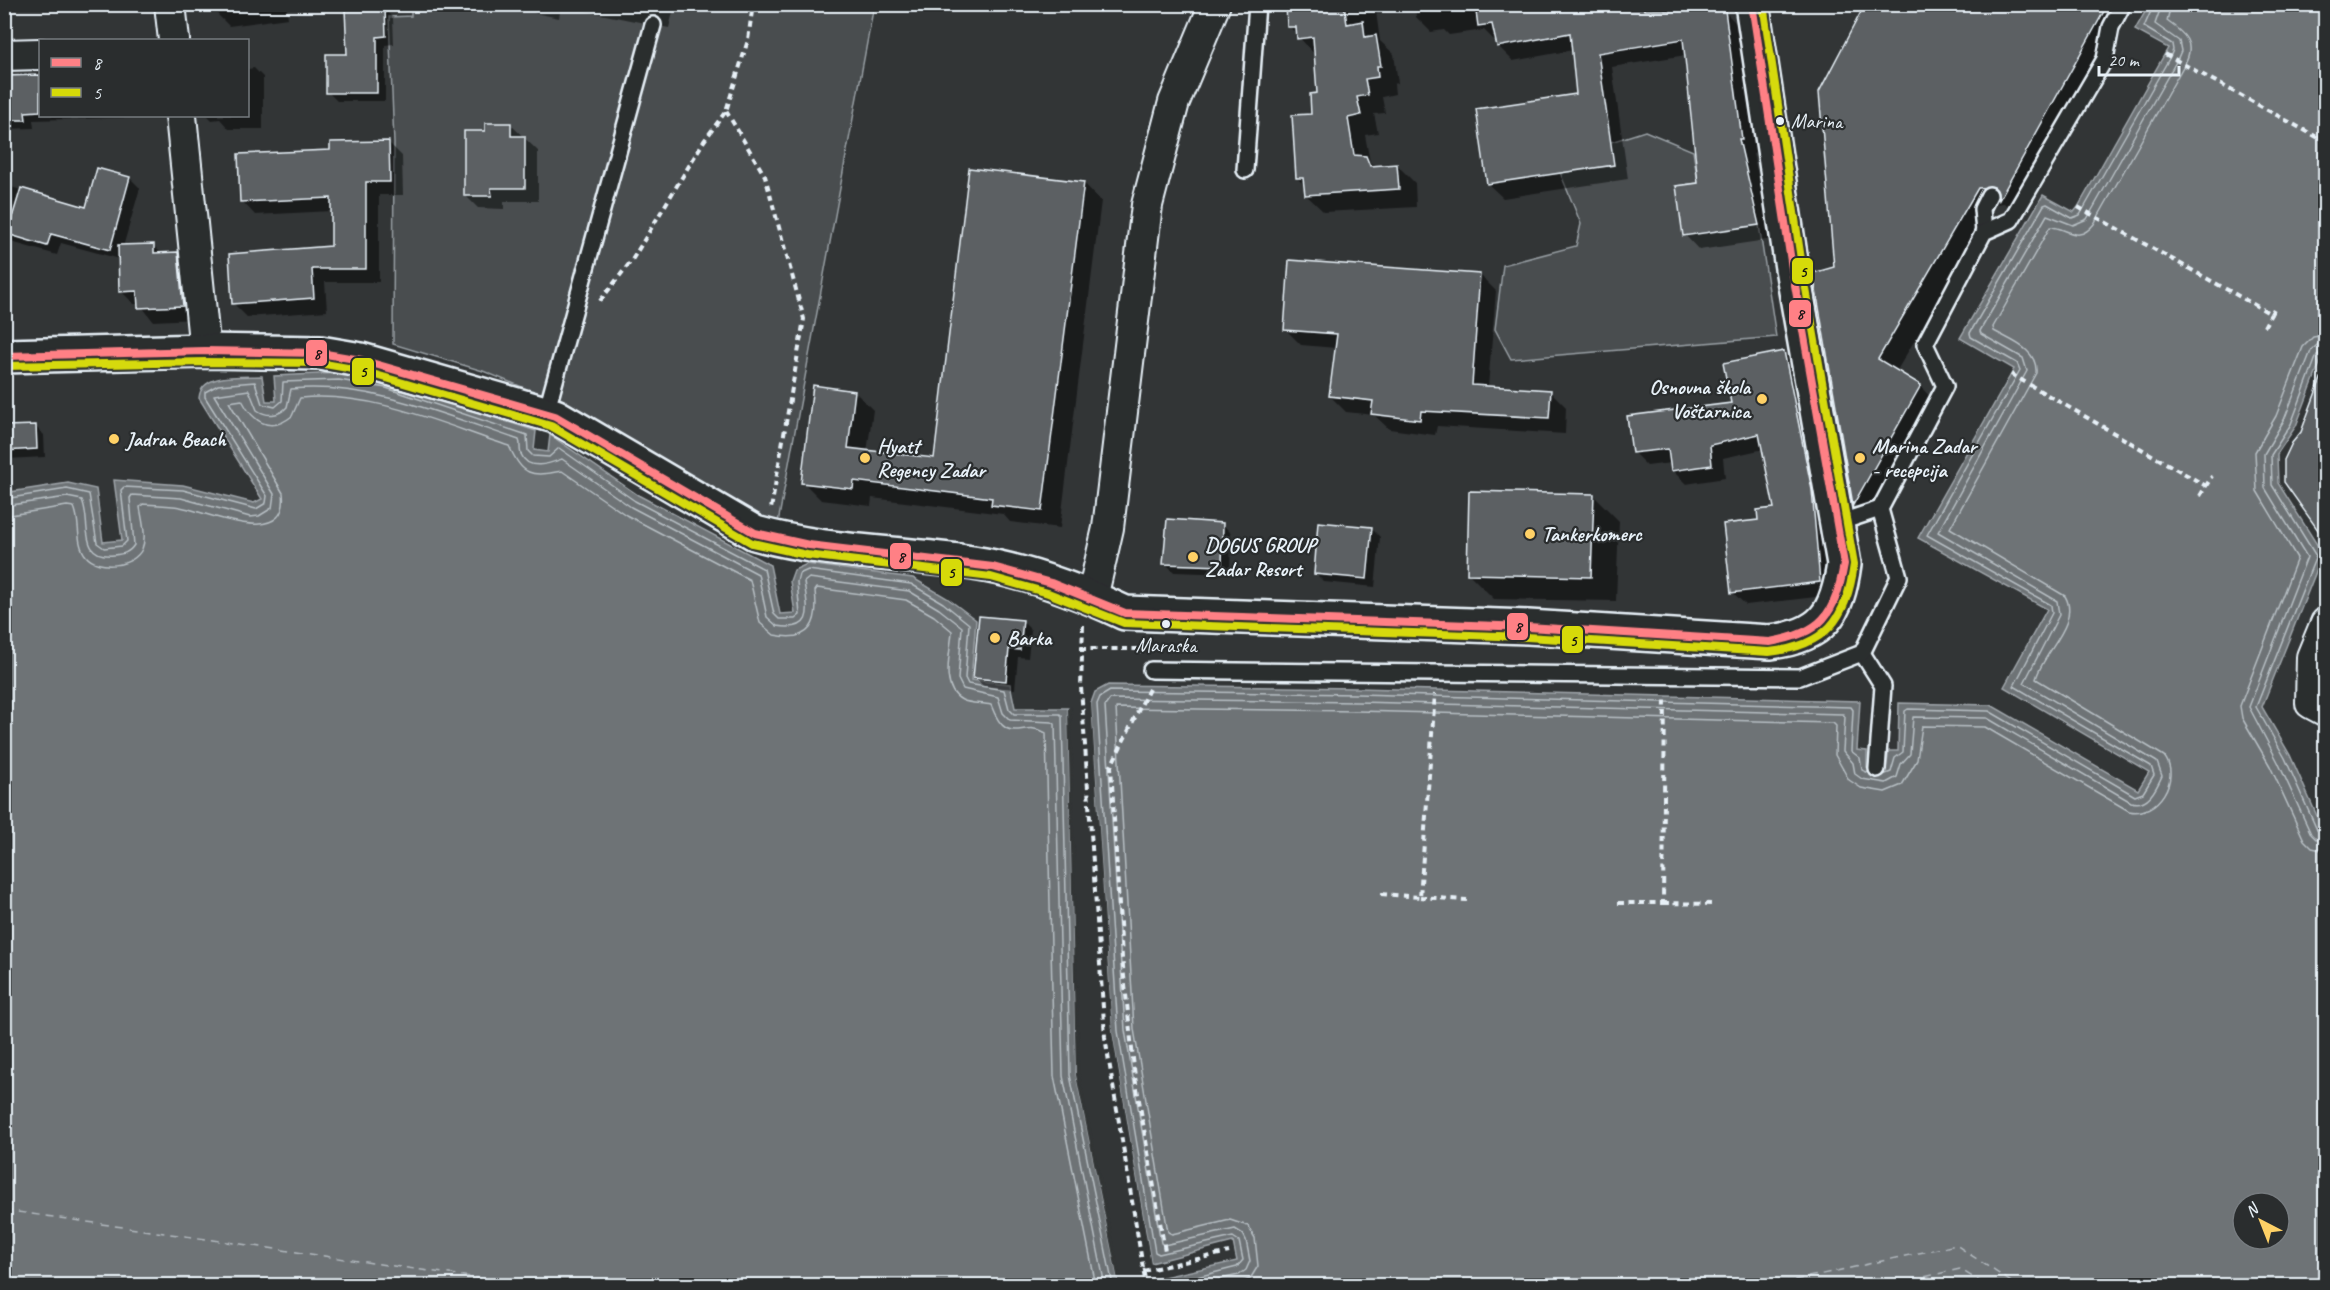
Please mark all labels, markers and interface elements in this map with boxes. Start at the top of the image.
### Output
legend [39,39,249,117]
scale bar [2099,39,2178,77]
text: 20 m [2108,49,2141,71]
text: 8 [93,52,103,74]
text: 5 [93,82,102,104]
place label: Marina [1791,109,1844,134]
marker: Marina [1774,115,1786,127]
line badge: 5 [1791,257,1814,285]
text: 5 [1800,262,1809,282]
line badge: 8 [1788,299,1812,328]
text: 8 [1796,304,1805,324]
line badge: 8 [305,339,328,367]
text: 8 [313,344,322,364]
line badge: 5 [351,357,375,386]
text: 5 [360,362,369,382]
place label: Osnovna škola Voštarnica [1649,374,1752,424]
marker: Osnovna škola Voštarnica [1755,392,1769,406]
place label: Jadran Beach [124,426,227,452]
marker: Jadran Beach [107,432,121,446]
place label: Hyatt Regency Zadar [877,433,987,483]
place label: Marina Zadar - recepcija [1872,433,1979,483]
marker: Hyatt Regency Zadar [858,451,872,465]
marker: Marina Zadar - recepcija [1853,451,1867,465]
place label: Tankerkomerc [1542,521,1643,547]
marker: Tankerkomerc [1523,527,1537,541]
place label: DOGUS GROUP Zadar Resort [1205,532,1319,582]
line badge: 8 [889,542,912,570]
text: 8 [897,547,906,567]
marker: DOGUS GROUP Zadar Resort [1186,550,1200,564]
line badge: 5 [940,558,963,587]
text: 5 [948,563,957,583]
line badge: 8 [1506,612,1529,641]
text: 8 [1514,617,1523,637]
marker: Maraska [1160,618,1172,630]
place label: Barka [1007,625,1053,651]
line badge: 5 [1561,625,1584,654]
marker: Barka [988,631,1002,645]
text: 5 [1570,631,1579,651]
place label: Maraska [1136,633,1198,658]
north arrow [2231,1191,2291,1251]
text: N [2241,1198,2264,1221]

